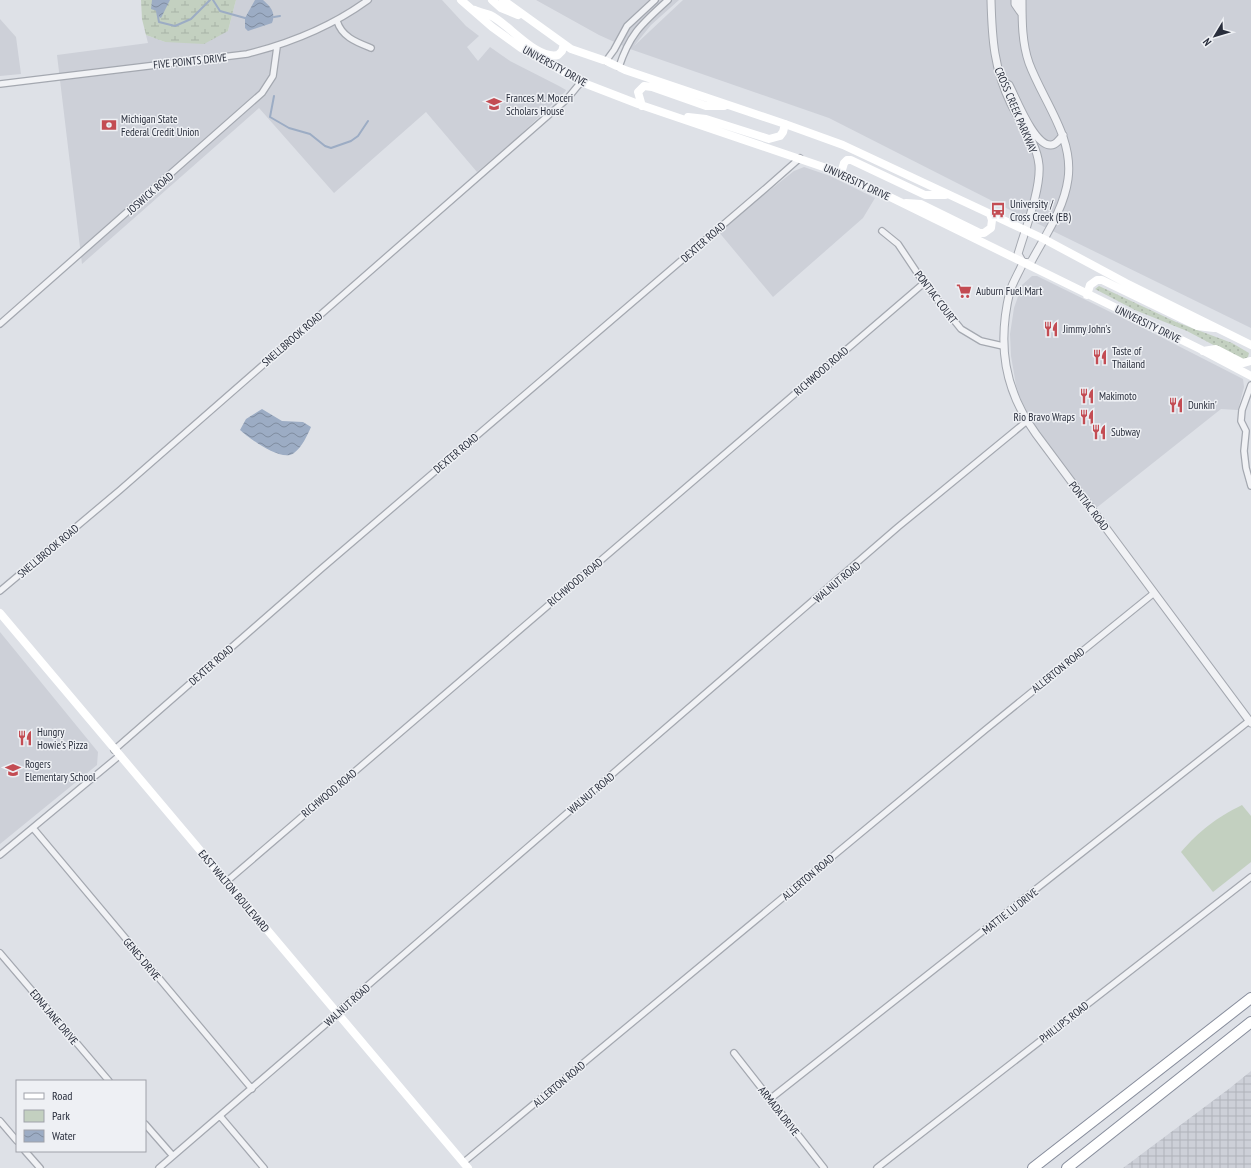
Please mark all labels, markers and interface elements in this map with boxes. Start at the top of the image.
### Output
north arrow [1195,16,1235,56]
text: N [1200,35,1214,49]
street label: UNIVERSITY DRIVE [520,42,590,90]
street label: FIVE POINTS DRIVE [152,50,228,72]
street label: CROSS CREEK PARKWAY [992,65,1040,155]
place label: Frances M. Moceri Scholars House [506,91,573,118]
school or university icon: Frances M. Moceri Scholars House [485,95,503,113]
place label: Michigan State Federal Credit Union [121,112,199,139]
bank icon: Michigan State Federal Credit Union [100,116,118,134]
street label: UNIVERSITY DRIVE [821,160,893,204]
street label: JOSWICK ROAD [123,169,177,218]
place label: University / Cross Creek (EB) [1010,197,1071,224]
bus stop icon: University / Cross Creek (EB) [989,201,1007,219]
street label: DEXTER ROAD [678,219,728,265]
street label: PONTIAC COURT [912,268,960,326]
supermarket icon: Auburn Fuel Mart [955,282,973,300]
place label: Auburn Fuel Mart [976,284,1042,298]
street label: UNIVERSITY DRIVE [1113,302,1184,346]
street label: SNELLBROOK ROAD [259,309,325,369]
restaurant icon: Jimmy John's [1042,320,1060,338]
place label: Jimmy John's [1062,322,1111,336]
street label: RICHWOOD ROAD [791,343,851,399]
place label: Taste of Thailand [1112,344,1145,371]
restaurant icon: Taste of Thailand [1091,348,1109,366]
restaurant icon: Makimoto [1078,387,1096,405]
place label: Makimoto [1099,389,1137,403]
restaurant icon: Dunkin' [1167,396,1185,414]
place label: Dunkin' [1188,398,1217,412]
restaurant icon: Rio Bravo Wraps [1078,408,1096,426]
place label: Rio Bravo Wraps [1014,410,1075,424]
restaurant icon: Subway [1090,423,1108,441]
place label: Subway [1111,425,1141,439]
street label: DEXTER ROAD [431,430,482,476]
street label: PONTIAC ROAD [1066,479,1112,534]
street label: SNELLBROOK ROAD [14,521,82,581]
street label: RICHWOOD ROAD [544,555,606,609]
street label: WALNUT ROAD [811,558,864,606]
street label: DEXTER ROAD [186,642,236,688]
street label: ALLERTON ROAD [1029,644,1088,696]
place label: Hungry Howie's Pizza [37,725,88,752]
restaurant icon: Hungry Howie's Pizza [16,729,34,747]
place label: Rogers Elementary School [25,757,96,784]
school or university icon: Rogers Elementary School [4,761,22,779]
street label: RICHWOOD ROAD [298,766,360,820]
street label: WALNUT ROAD [565,769,618,817]
street label: EAST WALTON BOULEVARD [196,847,273,935]
street label: ALLERTON ROAD [779,851,837,903]
street label: MATTIE LU DRIVE [979,885,1041,937]
street label: GENES DRIVE [120,935,164,983]
street label: WALNUT ROAD [321,981,373,1029]
street label: EDNA JANE DRIVE [27,987,81,1048]
street label: PHILLIPS ROAD [1036,998,1092,1046]
street label: ALLERTON ROAD [530,1058,588,1110]
legend [16,1080,146,1152]
street label: ARMADA DRIVE [755,1084,803,1139]
text: Road [52,1088,72,1103]
text: Park [52,1108,70,1123]
text: Water [52,1128,77,1143]

